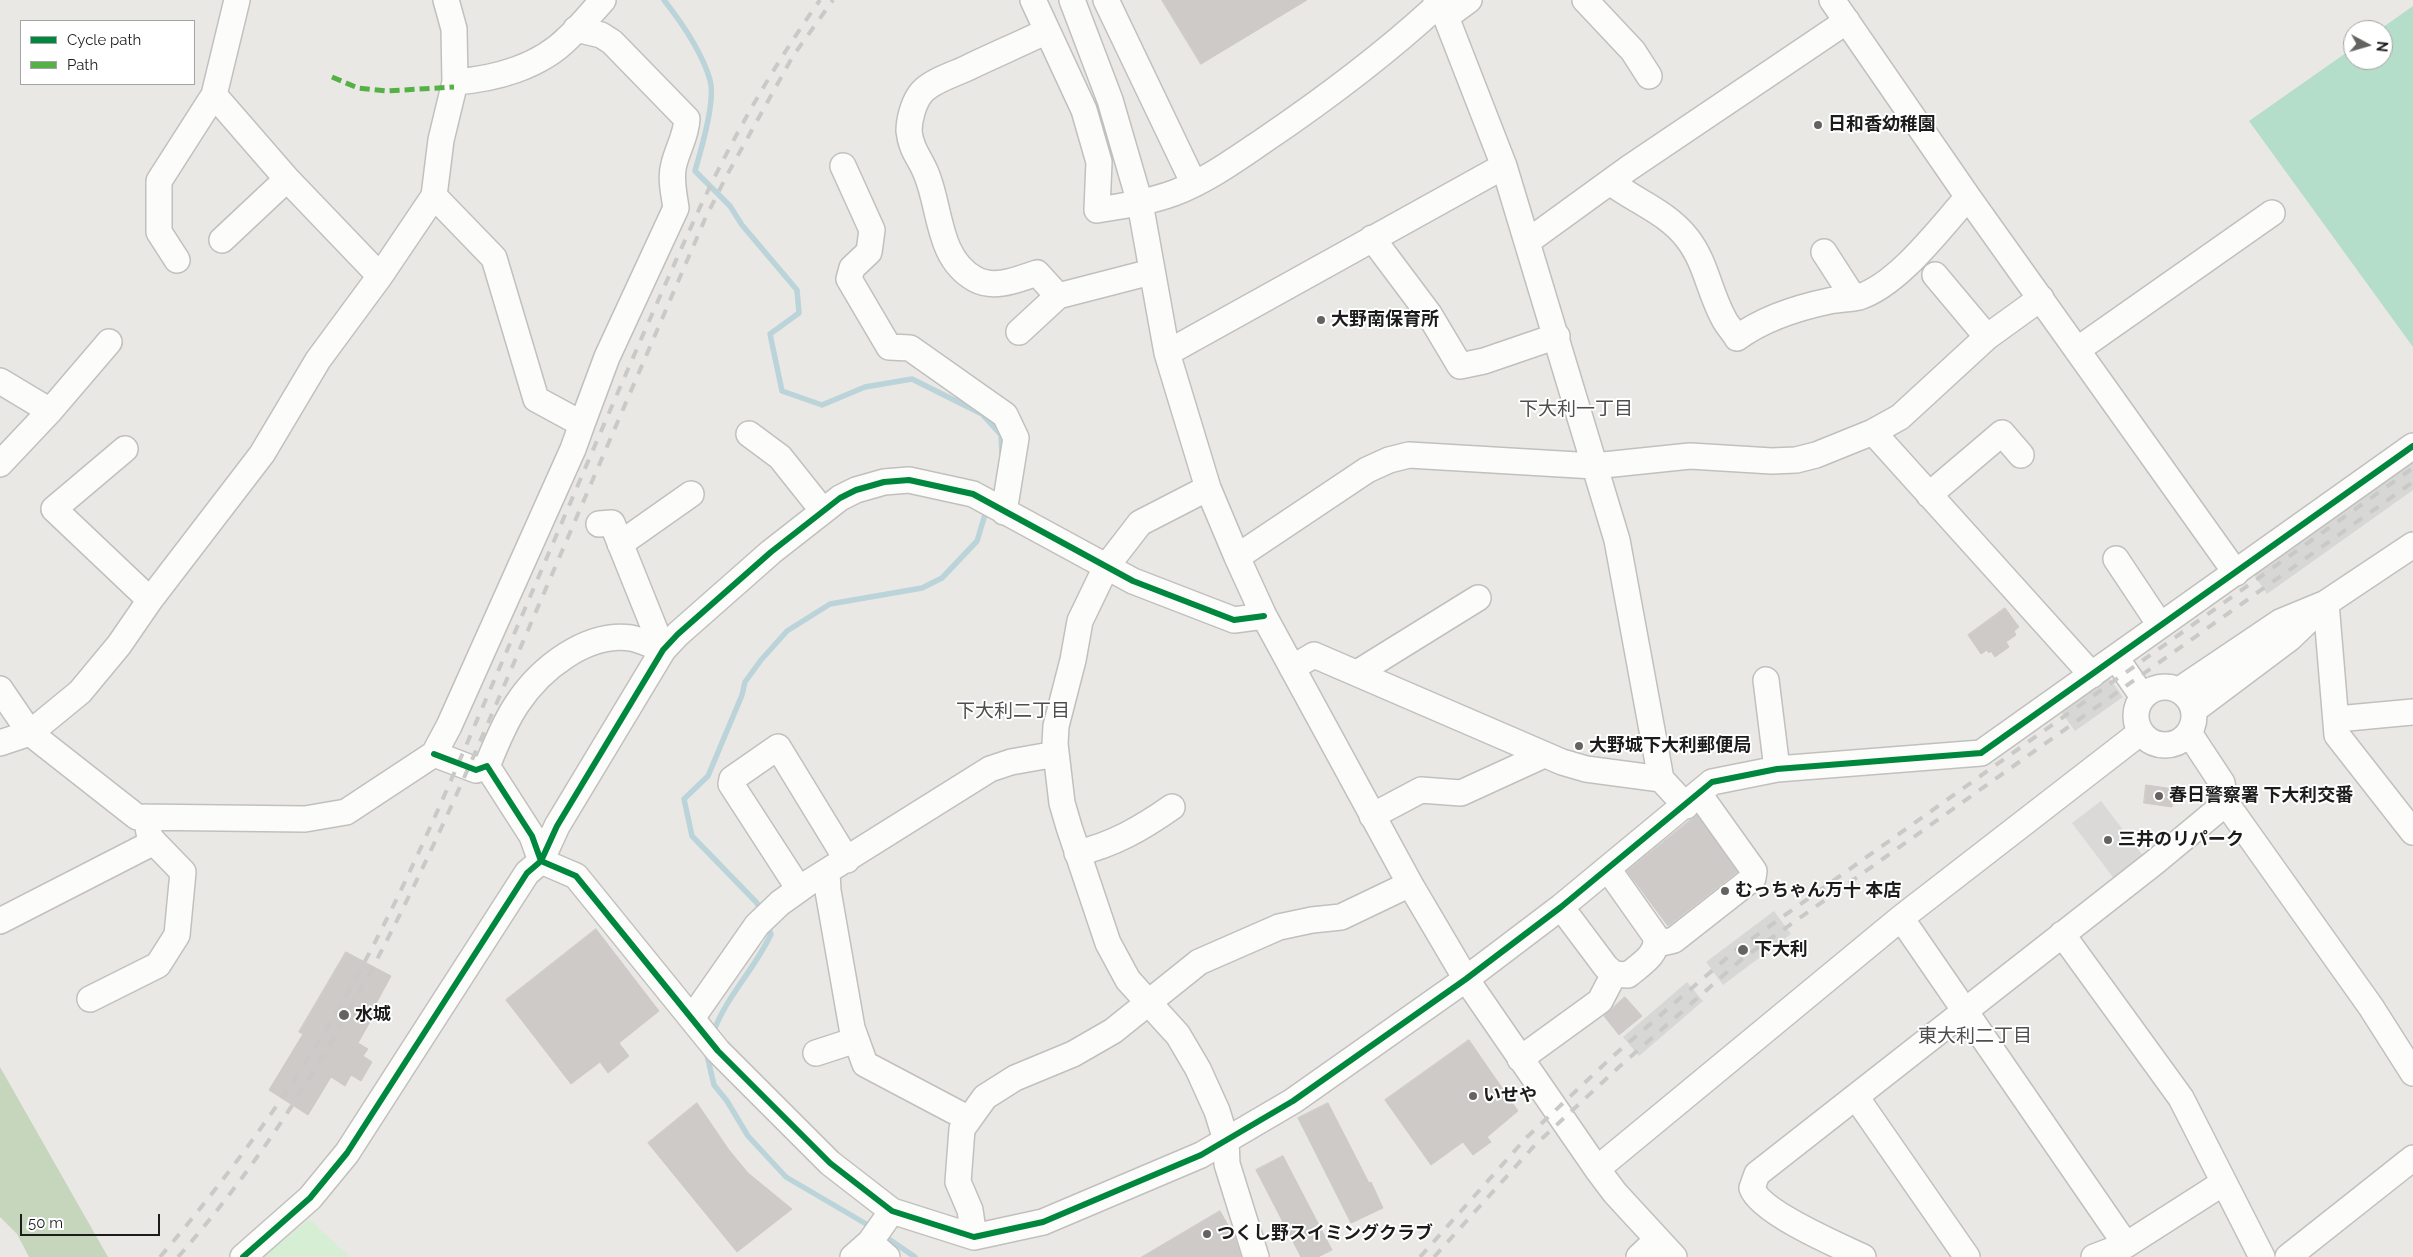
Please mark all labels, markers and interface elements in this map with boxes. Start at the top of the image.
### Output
legend [20,20,195,85]
north arrow [2343,20,2393,70]
text: Cycle path [67,31,141,49]
text: N [2373,40,2390,53]
text: Path [67,56,98,74]
place label: 日和香幼稚園 [1828,114,1936,136]
marker: 日和香幼稚園 [1812,119,1824,131]
place label: 大野南保育所 [1331,309,1439,331]
marker: 大野南保育所 [1315,314,1327,326]
district label: 下大利一丁目 [1519,398,1633,420]
district label: 下大利二丁目 [956,700,1070,722]
place label: 大野城下大利郵便局 [1589,735,1751,757]
marker: 大野城下大利郵便局 [1573,740,1585,752]
place label: 春日警察署 下大利交番 [2169,785,2353,807]
marker: 春日警察署 下大利交番 [2153,790,2165,802]
place label: 三井のリパーク [2118,829,2244,851]
marker: 三井のリパーク [2102,834,2114,846]
place label: むっちゃん万十 本店 [1735,880,1901,902]
marker: むっちゃん万十 本店 [1719,885,1731,897]
place label: 下大利 [1754,939,1808,961]
marker: 下大利 [1736,943,1750,957]
place label: 水城 [355,1004,391,1026]
marker: 水城 [337,1008,351,1022]
district label: 東大利二丁目 [1918,1025,2032,1047]
place label: いせや [1483,1085,1537,1107]
marker: いせや [1467,1090,1479,1102]
scale bar [22,1204,162,1236]
text: 50 m [28,1214,63,1232]
place label: つくし野スイミングクラブ [1217,1223,1433,1245]
marker: つくし野スイミングクラブ [1201,1228,1213,1240]

